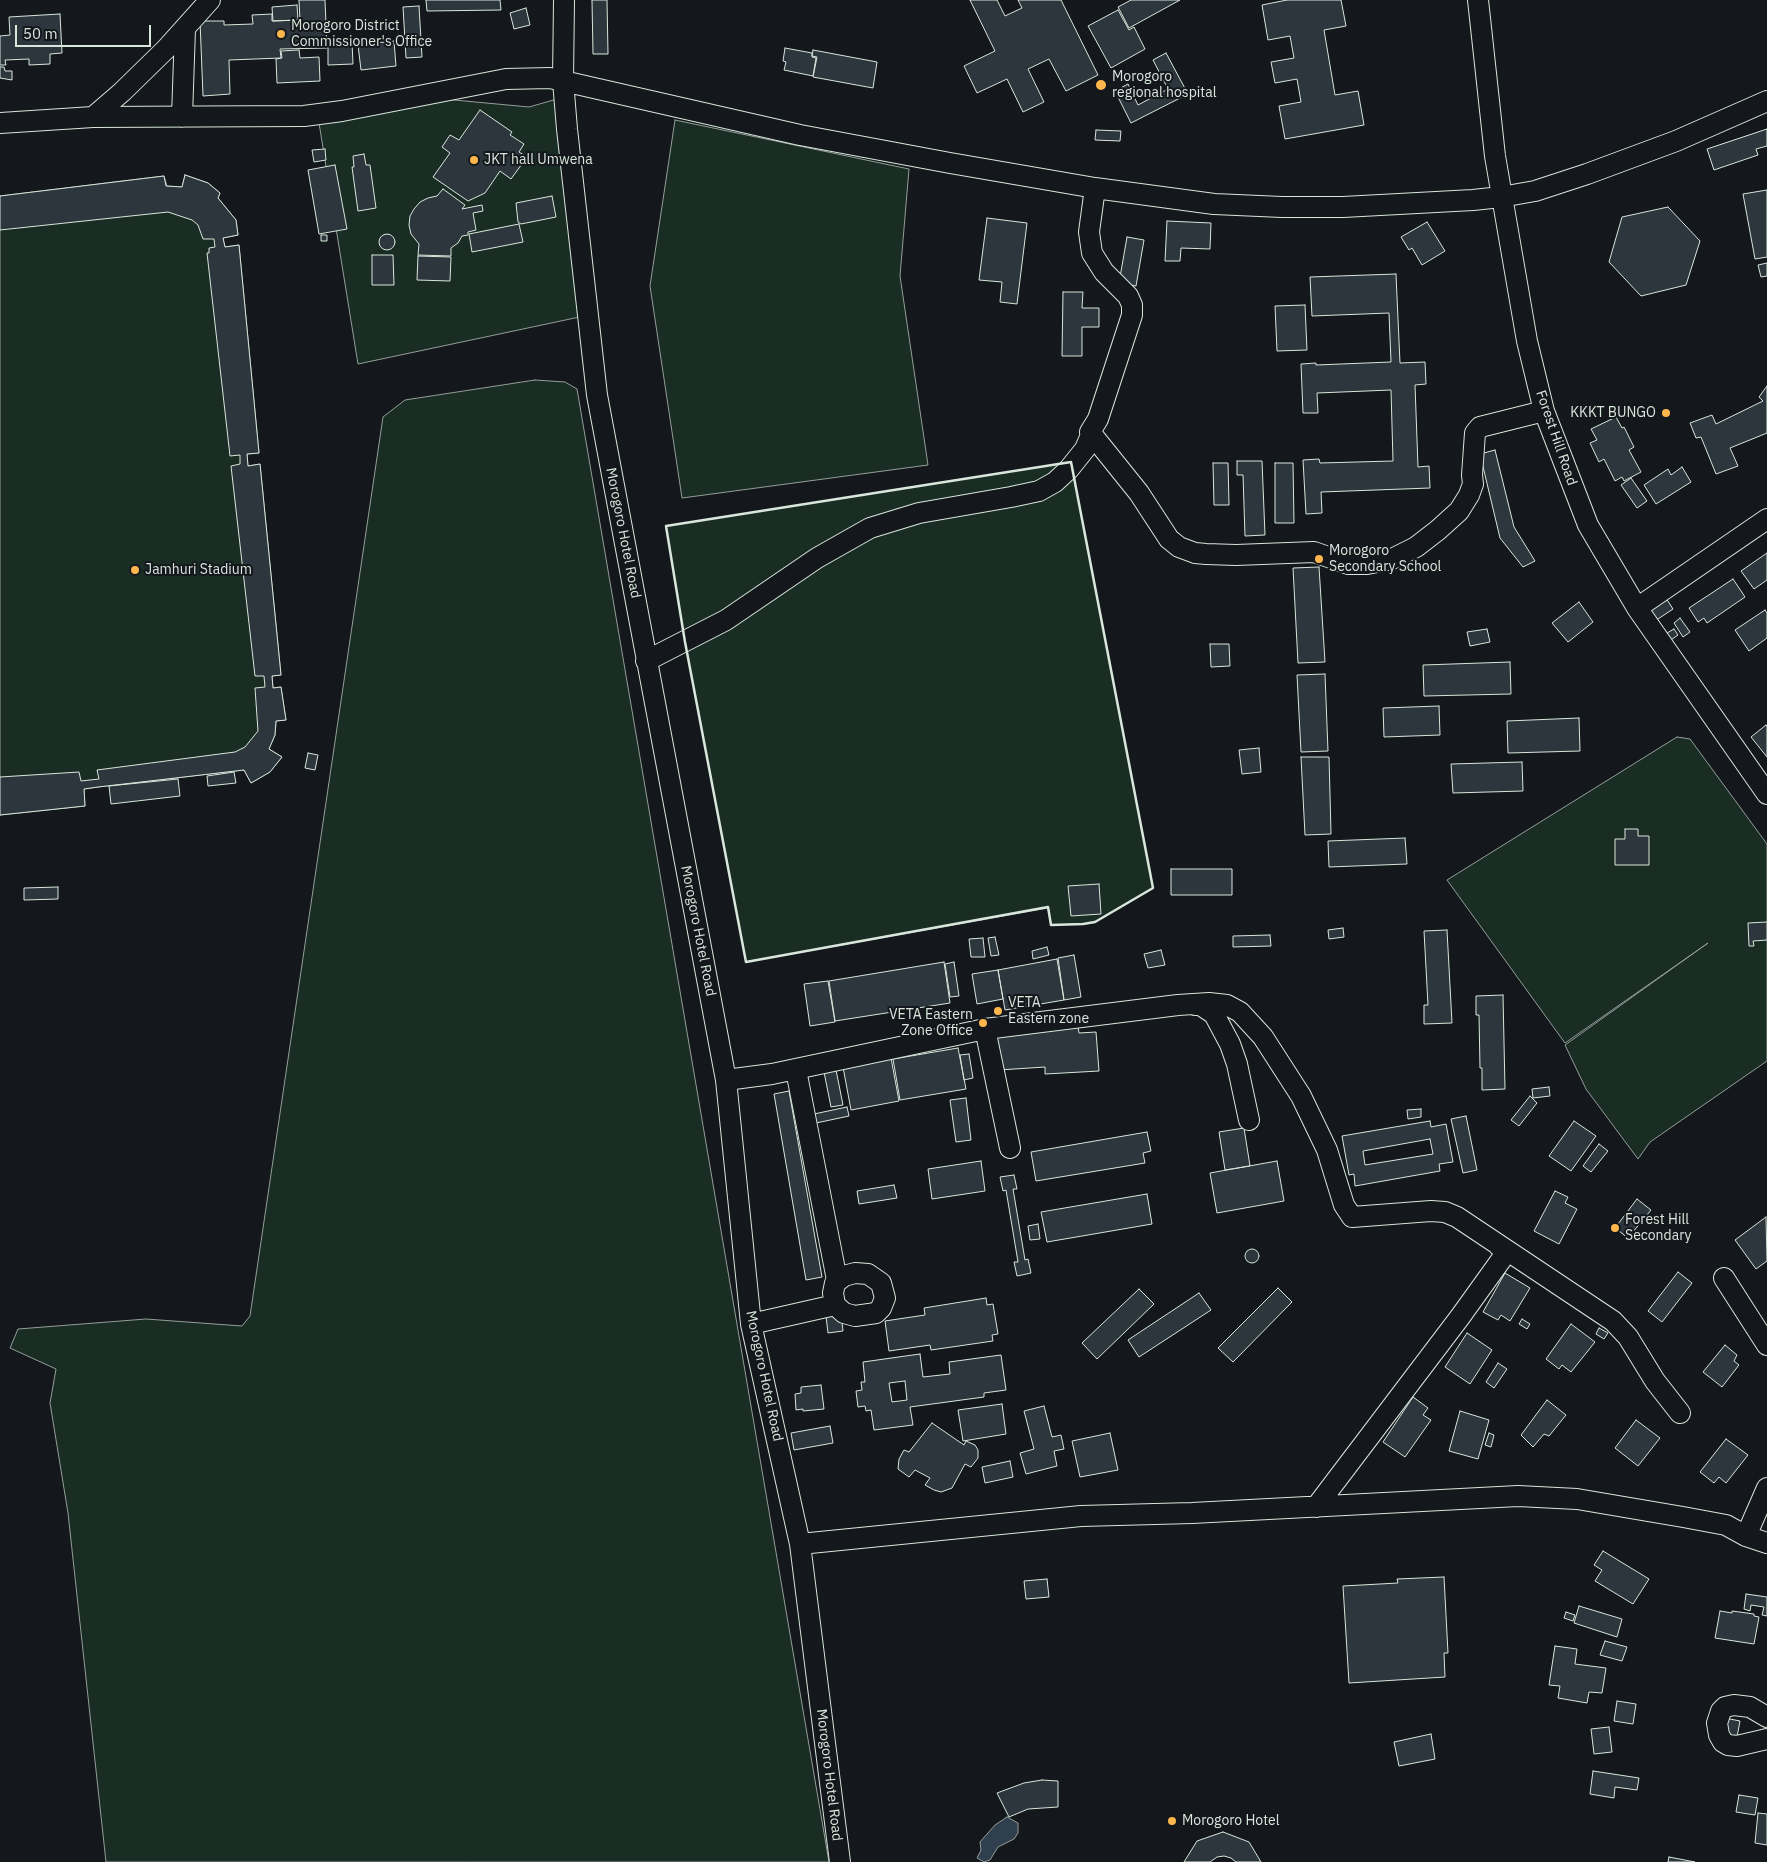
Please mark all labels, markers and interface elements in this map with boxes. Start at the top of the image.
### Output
scale bar [18,15,154,47]
place label: Morogoro District Commissioner's Office [291,18,432,50]
text: 50 m [23,24,58,43]
marker: Morogoro District Commissioner's Office [275,28,287,40]
place label: Morogoro regional hospital [1112,69,1216,102]
marker: Morogoro regional hospital [1094,78,1108,92]
place label: JKT hall Umwena [484,152,593,168]
marker: JKT hall Umwena [468,154,480,166]
street label: Forest Hill Road [1532,388,1580,488]
place label: KKKT BUNGO [1570,405,1656,421]
marker: KKKT BUNGO [1660,407,1672,419]
street label: Morogoro Hotel Road [602,466,644,600]
place label: Morogoro Secondary School [1329,543,1441,576]
marker: Morogoro Secondary School [1313,553,1325,565]
place label: Jamhuri Stadium [145,562,252,578]
marker: Jamhuri Stadium [129,564,141,576]
street label: Morogoro Hotel Road [677,864,719,998]
place label: VETA Eastern zone [1008,995,1089,1028]
marker: VETA Eastern zone [992,1005,1004,1017]
place label: VETA Eastern Zone Office [889,1007,973,1040]
marker: VETA Eastern Zone Office [977,1017,989,1029]
place label: Forest Hill Secondary [1625,1212,1691,1244]
marker: Forest Hill Secondary [1609,1222,1621,1234]
street label: Morogoro Hotel Road [742,1309,786,1443]
street label: Morogoro Hotel Road [813,1708,845,1842]
place label: Morogoro Hotel [1182,1813,1280,1829]
marker: Morogoro Hotel [1166,1815,1178,1827]

